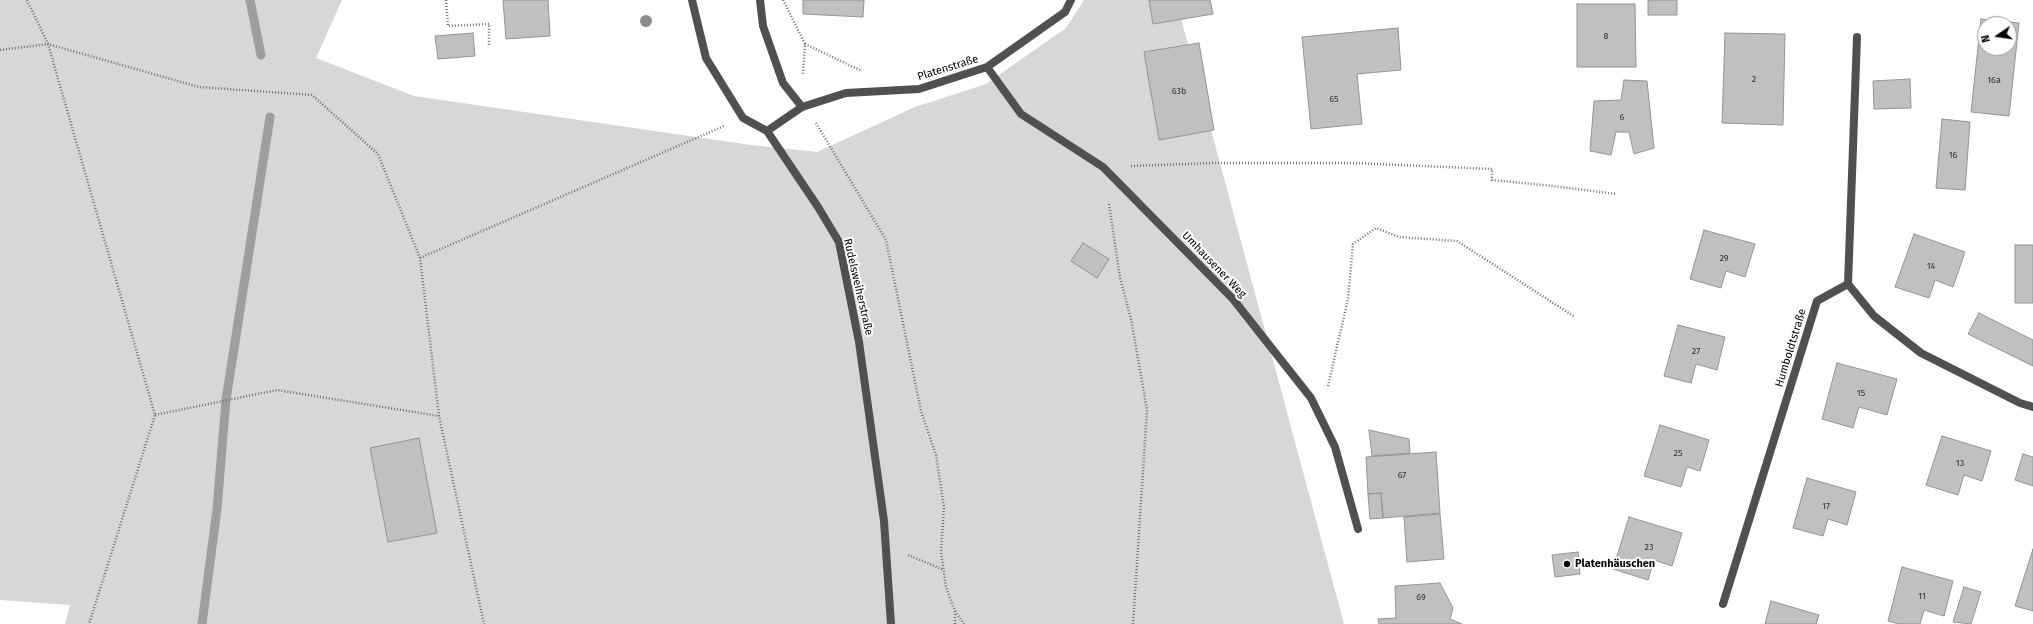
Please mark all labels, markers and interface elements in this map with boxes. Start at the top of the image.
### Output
north arrow [1977,16,2017,56]
house number: 8 [1604,31,1608,41]
text: N [1979,34,1993,44]
street label: Platenstraße [916,52,980,84]
house number: 2 [1752,74,1756,84]
house number: 16a [1987,75,2001,85]
house number: 63b [1172,86,1186,96]
house number: 65 [1329,94,1339,104]
house number: 6 [1620,112,1624,122]
house number: 16 [1949,150,1957,160]
street label: Umhausener Weg [1179,229,1249,301]
street label: Rudelsweiherstraße [840,237,876,337]
house number: 29 [1719,253,1729,263]
house number: 14 [1927,261,1935,271]
street label: Humboldtstraße [1773,307,1809,389]
house number: 27 [1692,346,1700,356]
house number: 15 [1857,388,1865,398]
house number: 25 [1674,448,1682,458]
house number: 13 [1956,458,1964,468]
house number: 67 [1398,470,1406,480]
house number: 17 [1822,501,1830,511]
house number: 23 [1645,542,1653,552]
place label: Platenhäuschen [1575,557,1655,571]
marker: Platenhäuschen [1562,559,1572,569]
house number: 11 [1918,591,1926,601]
house number: 69 [1416,592,1426,602]

